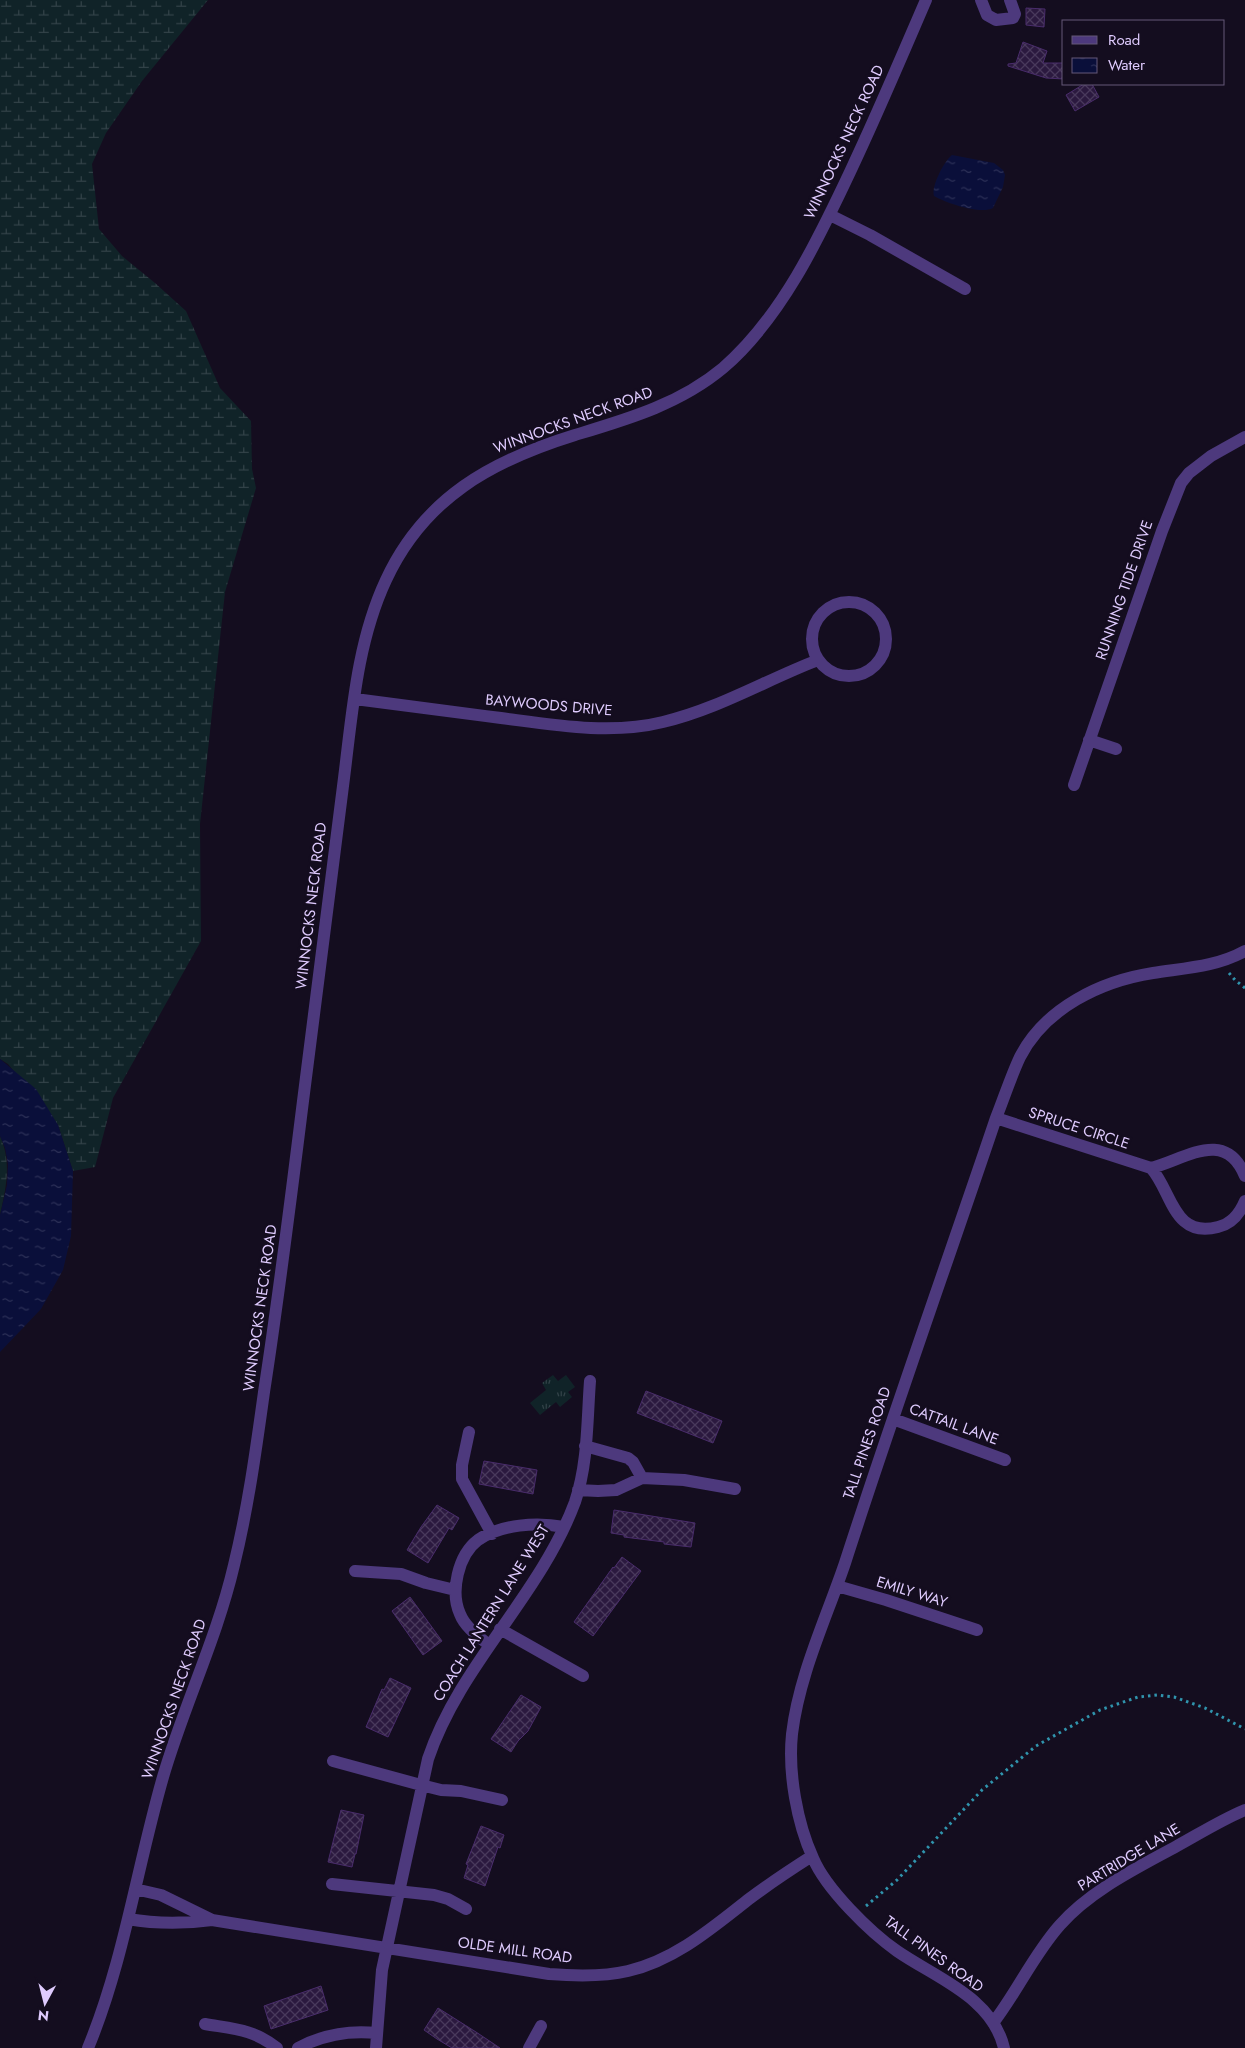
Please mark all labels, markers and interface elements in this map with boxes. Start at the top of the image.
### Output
legend [1062,20,1225,85]
text: Road [1108,29,1140,51]
text: Water [1108,54,1146,76]
street label: WINNOCKS NECK ROAD [799,61,889,223]
street label: WINNOCKS NECK ROAD [490,381,656,459]
street label: RUNNING TIDE DRIVE [1090,517,1158,663]
street label: BAYWOODS DRIVE [485,688,613,722]
street label: WINNOCKS NECK ROAD [290,821,332,991]
street label: SPRUCE CIRCLE [1026,1101,1132,1155]
street label: WINNOCKS NECK ROAD [237,1223,283,1393]
street label: TALL PINES ROAD [837,1384,897,1502]
street label: CATTAIL LANE [906,1398,1002,1450]
street label: COACH LANTERN LANE WEST [427,1520,555,1706]
street label: EMILY WAY [874,1571,951,1613]
street label: WINNOCKS NECK ROAD [136,1616,212,1782]
street label: PARTRIDGE LANE [1074,1818,1184,1896]
street label: TALL PINES ROAD [880,1910,988,1998]
street label: OLDE MILL ROAD [456,1931,574,1969]
north arrow [20,1978,70,2028]
text: N [37,2005,50,2027]

